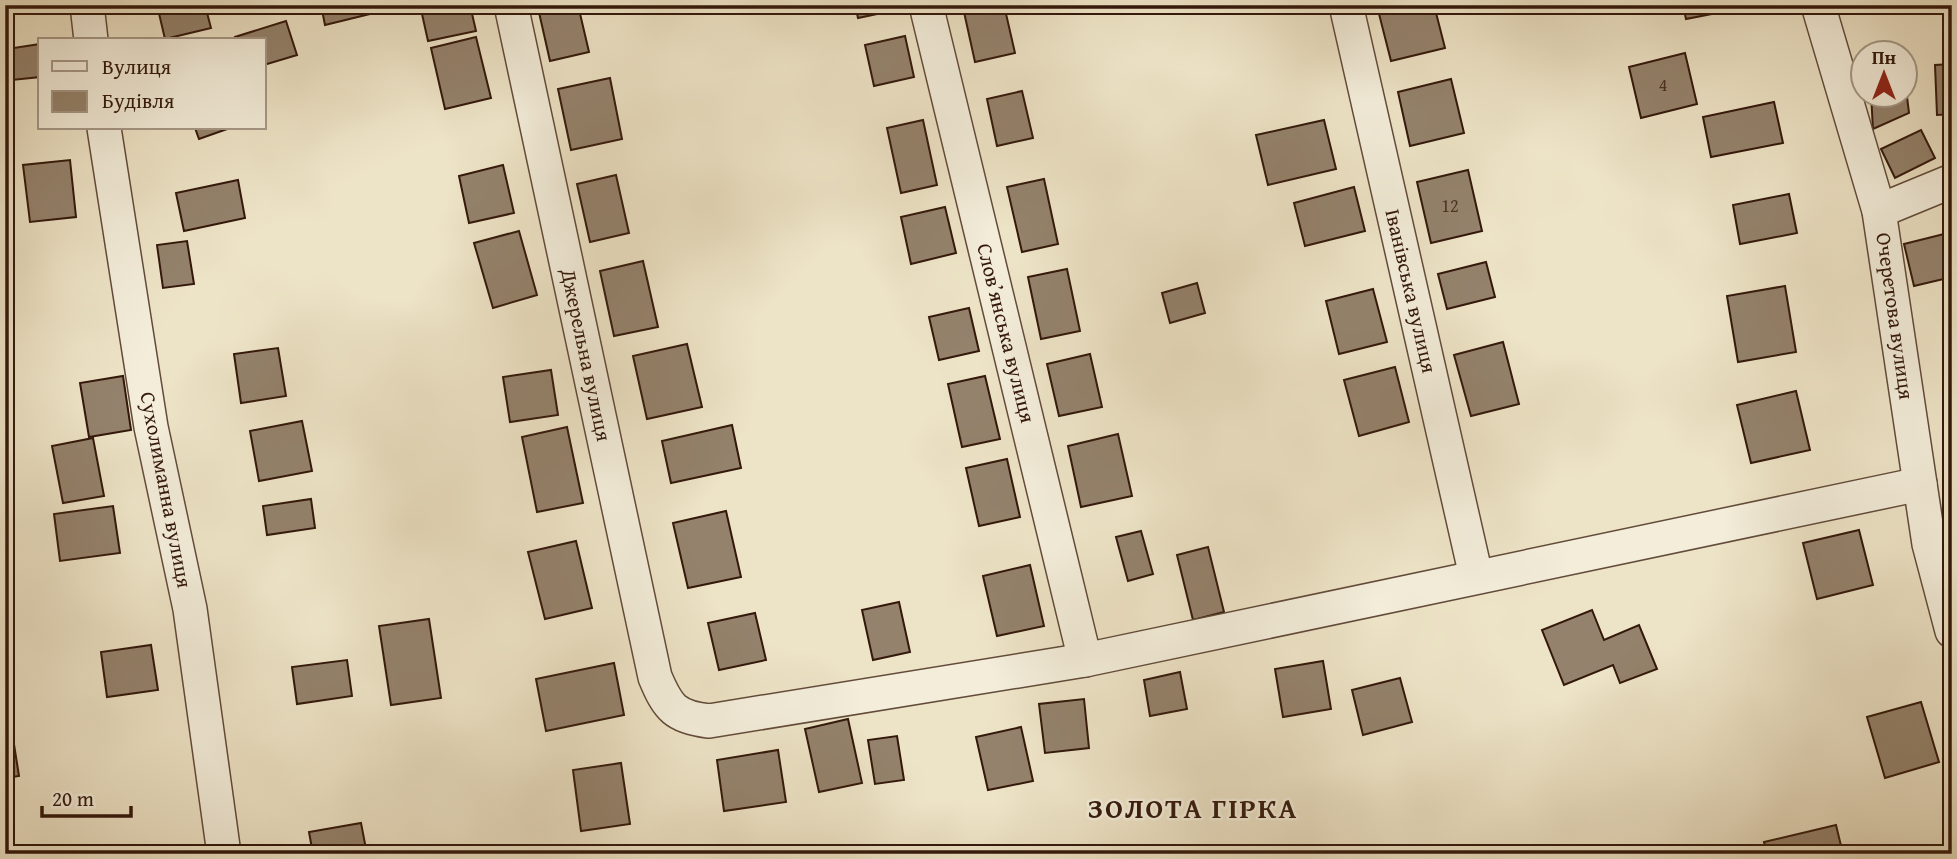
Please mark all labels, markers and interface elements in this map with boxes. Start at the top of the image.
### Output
legend [38,38,266,130]
north arrow [1848,38,1918,108]
text: Пн [1872,43,1897,71]
text: Вулиця [102,51,172,82]
house number: 4 [1659,71,1667,98]
text: Будівля [102,85,175,116]
house number: 12 [1441,192,1459,219]
street label: Іванівська вулиця [1378,206,1446,376]
street label: Очеретова вулиця [1868,230,1923,402]
street label: Словʼянська вулиця [969,240,1044,426]
street label: Джерельна вулиця [553,265,620,444]
street label: Сухолиманна вулиця [132,389,201,591]
scale bar [42,775,131,819]
text: 20 m [52,783,94,814]
district label: ЗОЛОТА ГІРКА [1087,787,1299,828]

